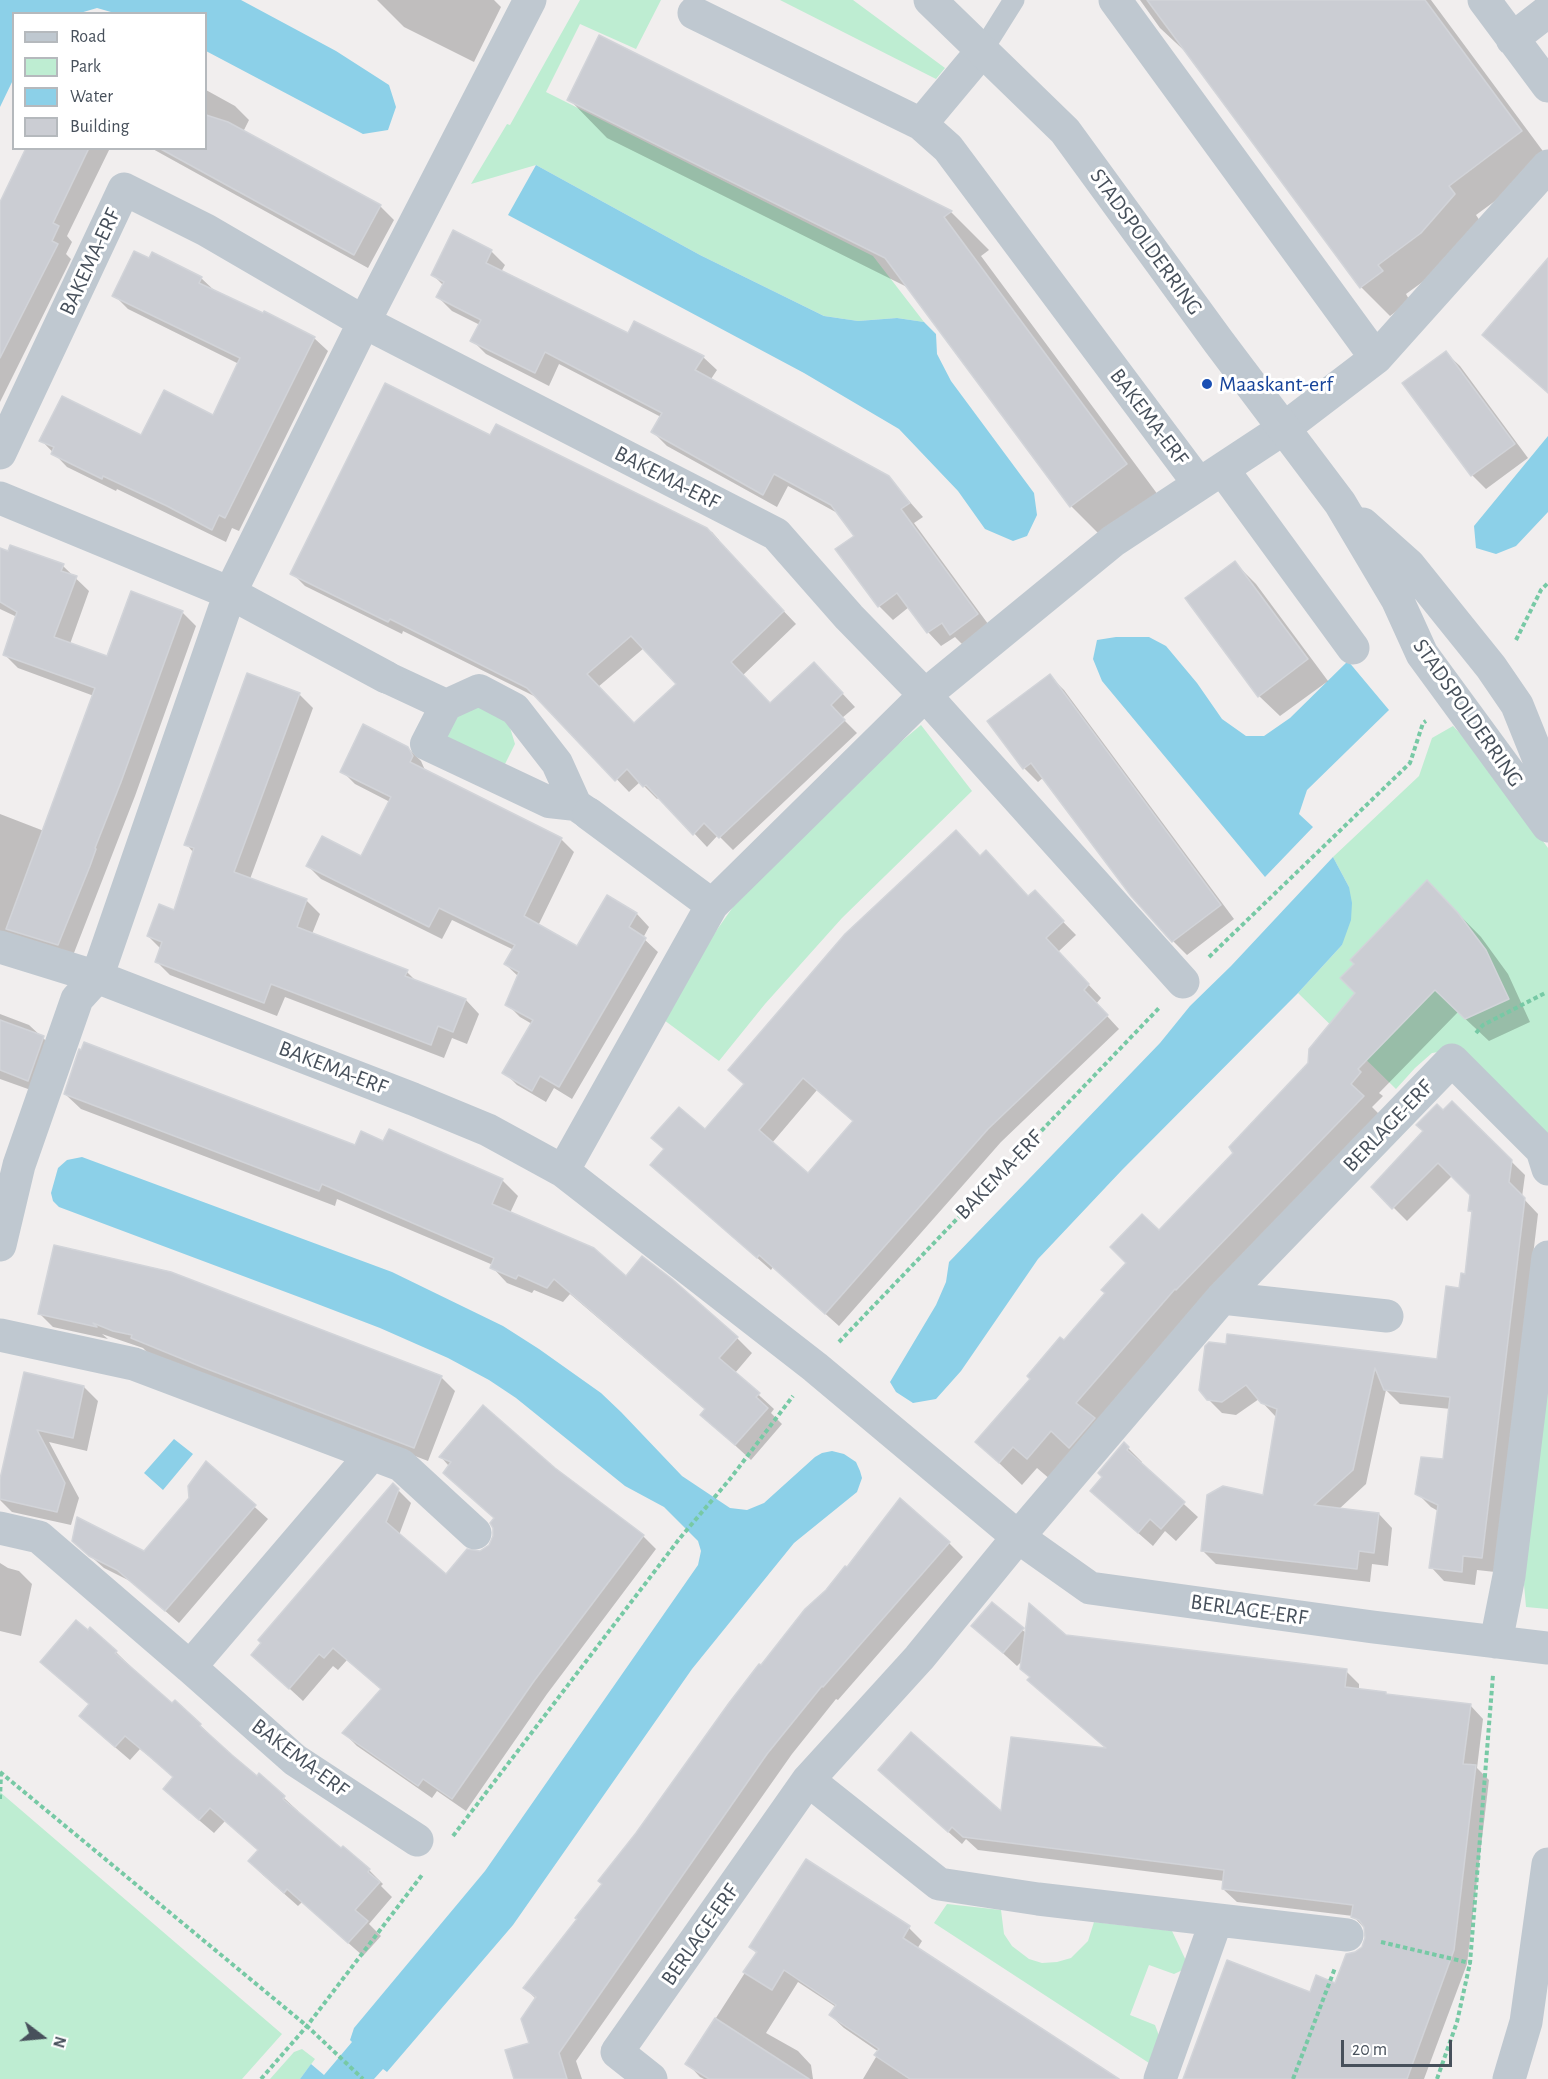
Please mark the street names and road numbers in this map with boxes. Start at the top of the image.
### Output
street label: STADSPOLDERRING [1084,164,1208,320]
street label: BAKEMA-ERF [54,204,126,320]
street label: BAKEMA-ERF [1104,363,1194,471]
street label: BAKEMA-ERF [610,440,724,516]
street label: STADSPOLDERRING [1407,634,1529,792]
street label: BAKEMA-ERF [275,1035,391,1101]
street label: BERLAGE-ERF [1338,1074,1438,1178]
street label: BAKEMA-ERF [950,1125,1048,1225]
street label: BERLAGE-ERF [1189,1589,1309,1631]
street label: BAKEMA-ERF [246,1713,354,1803]
street label: BERLAGE-ERF [655,1879,745,1991]

